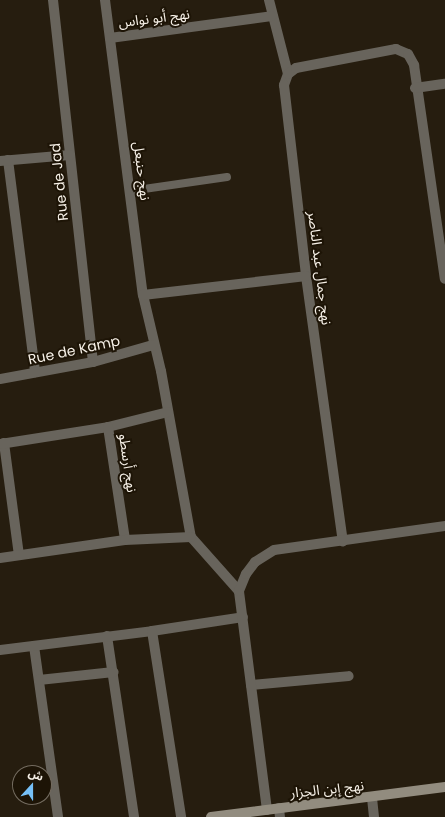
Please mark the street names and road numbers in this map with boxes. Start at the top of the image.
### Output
street label: نهج أبو نواس [117,5,191,31]
street label: نهج حنبعل [130,141,154,201]
street label: Rue de Jad [47,142,71,222]
street label: نهج جمال عبد الناصر [305,210,335,326]
street label: Rue de Kamp [27,332,121,368]
street label: نهج أرسطو [116,433,140,493]
street label: نهج إبن الجزار [289,777,365,801]

